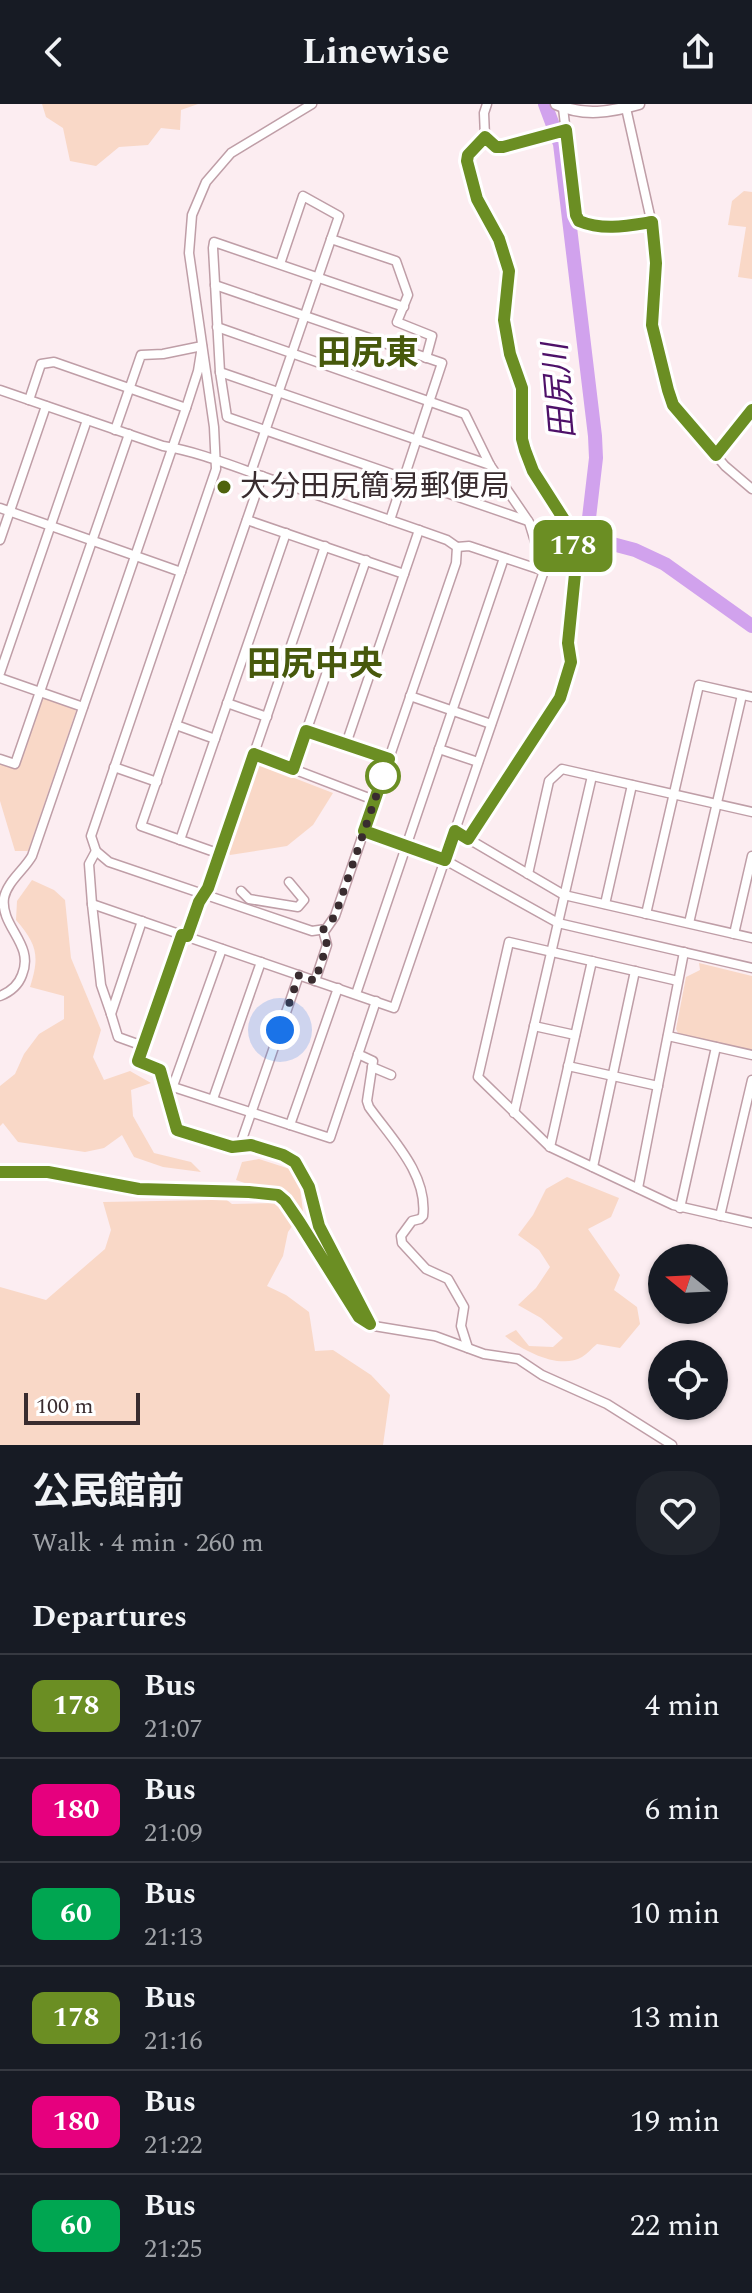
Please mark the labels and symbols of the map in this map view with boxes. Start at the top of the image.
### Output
district label: 田尻東 [317,328,419,380]
water label: 田尻川 [531,338,589,441]
place label: 大分田尻簡易郵便局 [240,464,510,510]
marker: 大分田尻簡易郵便局 [215,478,233,496]
line badge: 178 [527,520,619,572]
district label: 田尻中央 [247,639,383,691]
unlabelled marker [366,759,400,793]
your location [260,1010,300,1050]
north arrow [648,1244,728,1324]
scale bar [24,1389,140,1425]

